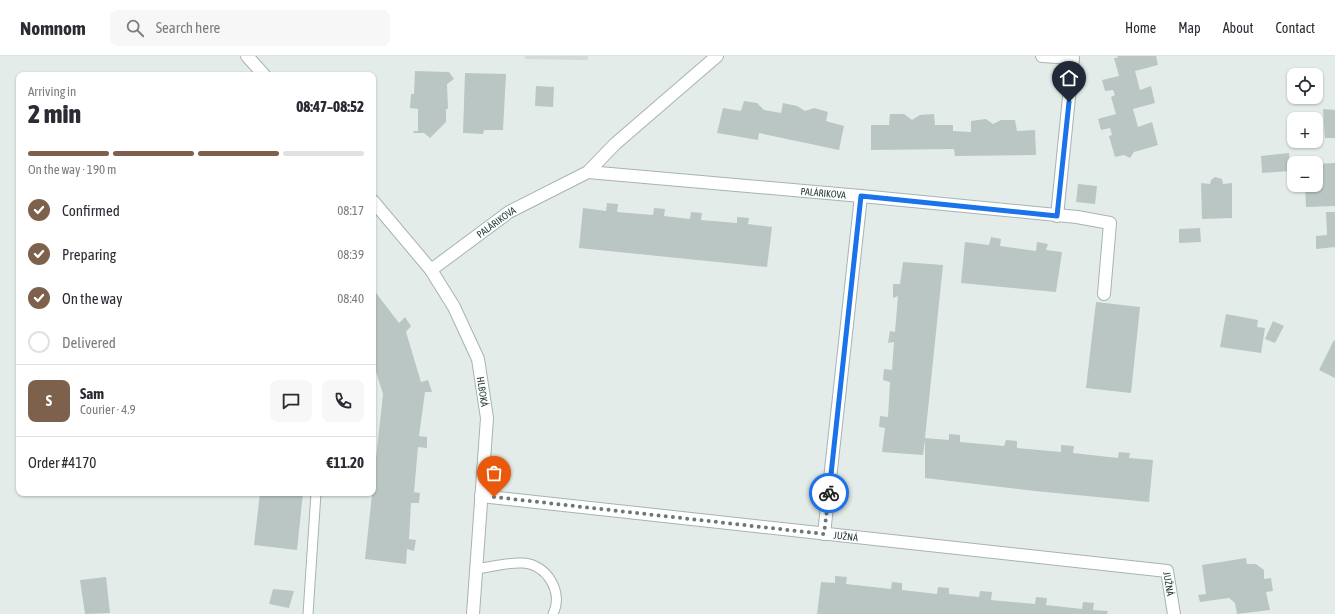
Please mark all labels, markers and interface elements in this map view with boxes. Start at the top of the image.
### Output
search box [110,10,390,46]
text: Nomnom [20,17,86,39]
icon: search [124,17,146,39]
text: Search here [156,19,220,36]
text: Home [1125,20,1156,36]
text: Map [1178,20,1201,36]
text: About [1223,20,1254,36]
text: Contact [1276,20,1315,36]
pin [1052,61,1086,102]
icon: home [1058,67,1080,89]
map controls [1287,68,1323,192]
button: locate [1287,68,1323,104]
text: Arriving in [28,84,76,99]
text: 08:47–08:52 [296,98,364,115]
text: 2 min [28,99,81,129]
button: + [1287,112,1323,148]
button: − [1287,156,1323,192]
text: On the way · 190 m [28,162,116,177]
street label: PALÁRIKOVA [800,185,847,200]
icon: check [28,199,50,221]
text: Confirmed [62,202,120,219]
text: 08:17 [337,203,364,218]
street label: PALÁRIKOVA [474,204,518,240]
icon: check [28,243,50,265]
text: Preparing [62,246,116,263]
text: 08:39 [337,247,364,262]
icon: check [28,287,50,309]
text: On the way [62,290,123,307]
text: 08:40 [337,291,364,306]
text: Delivered [62,334,116,351]
street label: HLBOKÁ [475,376,491,407]
button: chat [270,380,312,422]
button: phone [322,380,364,422]
text: Sam [80,385,104,402]
text: S [46,392,52,409]
text: Courier · 4.9 [80,402,136,417]
text: Order #4170 [28,454,96,471]
text: €11.20 [326,454,364,471]
pin [477,456,511,497]
icon: bag [483,462,505,484]
courier [809,473,849,513]
icon: bike [818,482,840,504]
street label: JUŽNÁ [833,529,859,543]
street label: JUŽNÁ [1162,571,1176,597]

